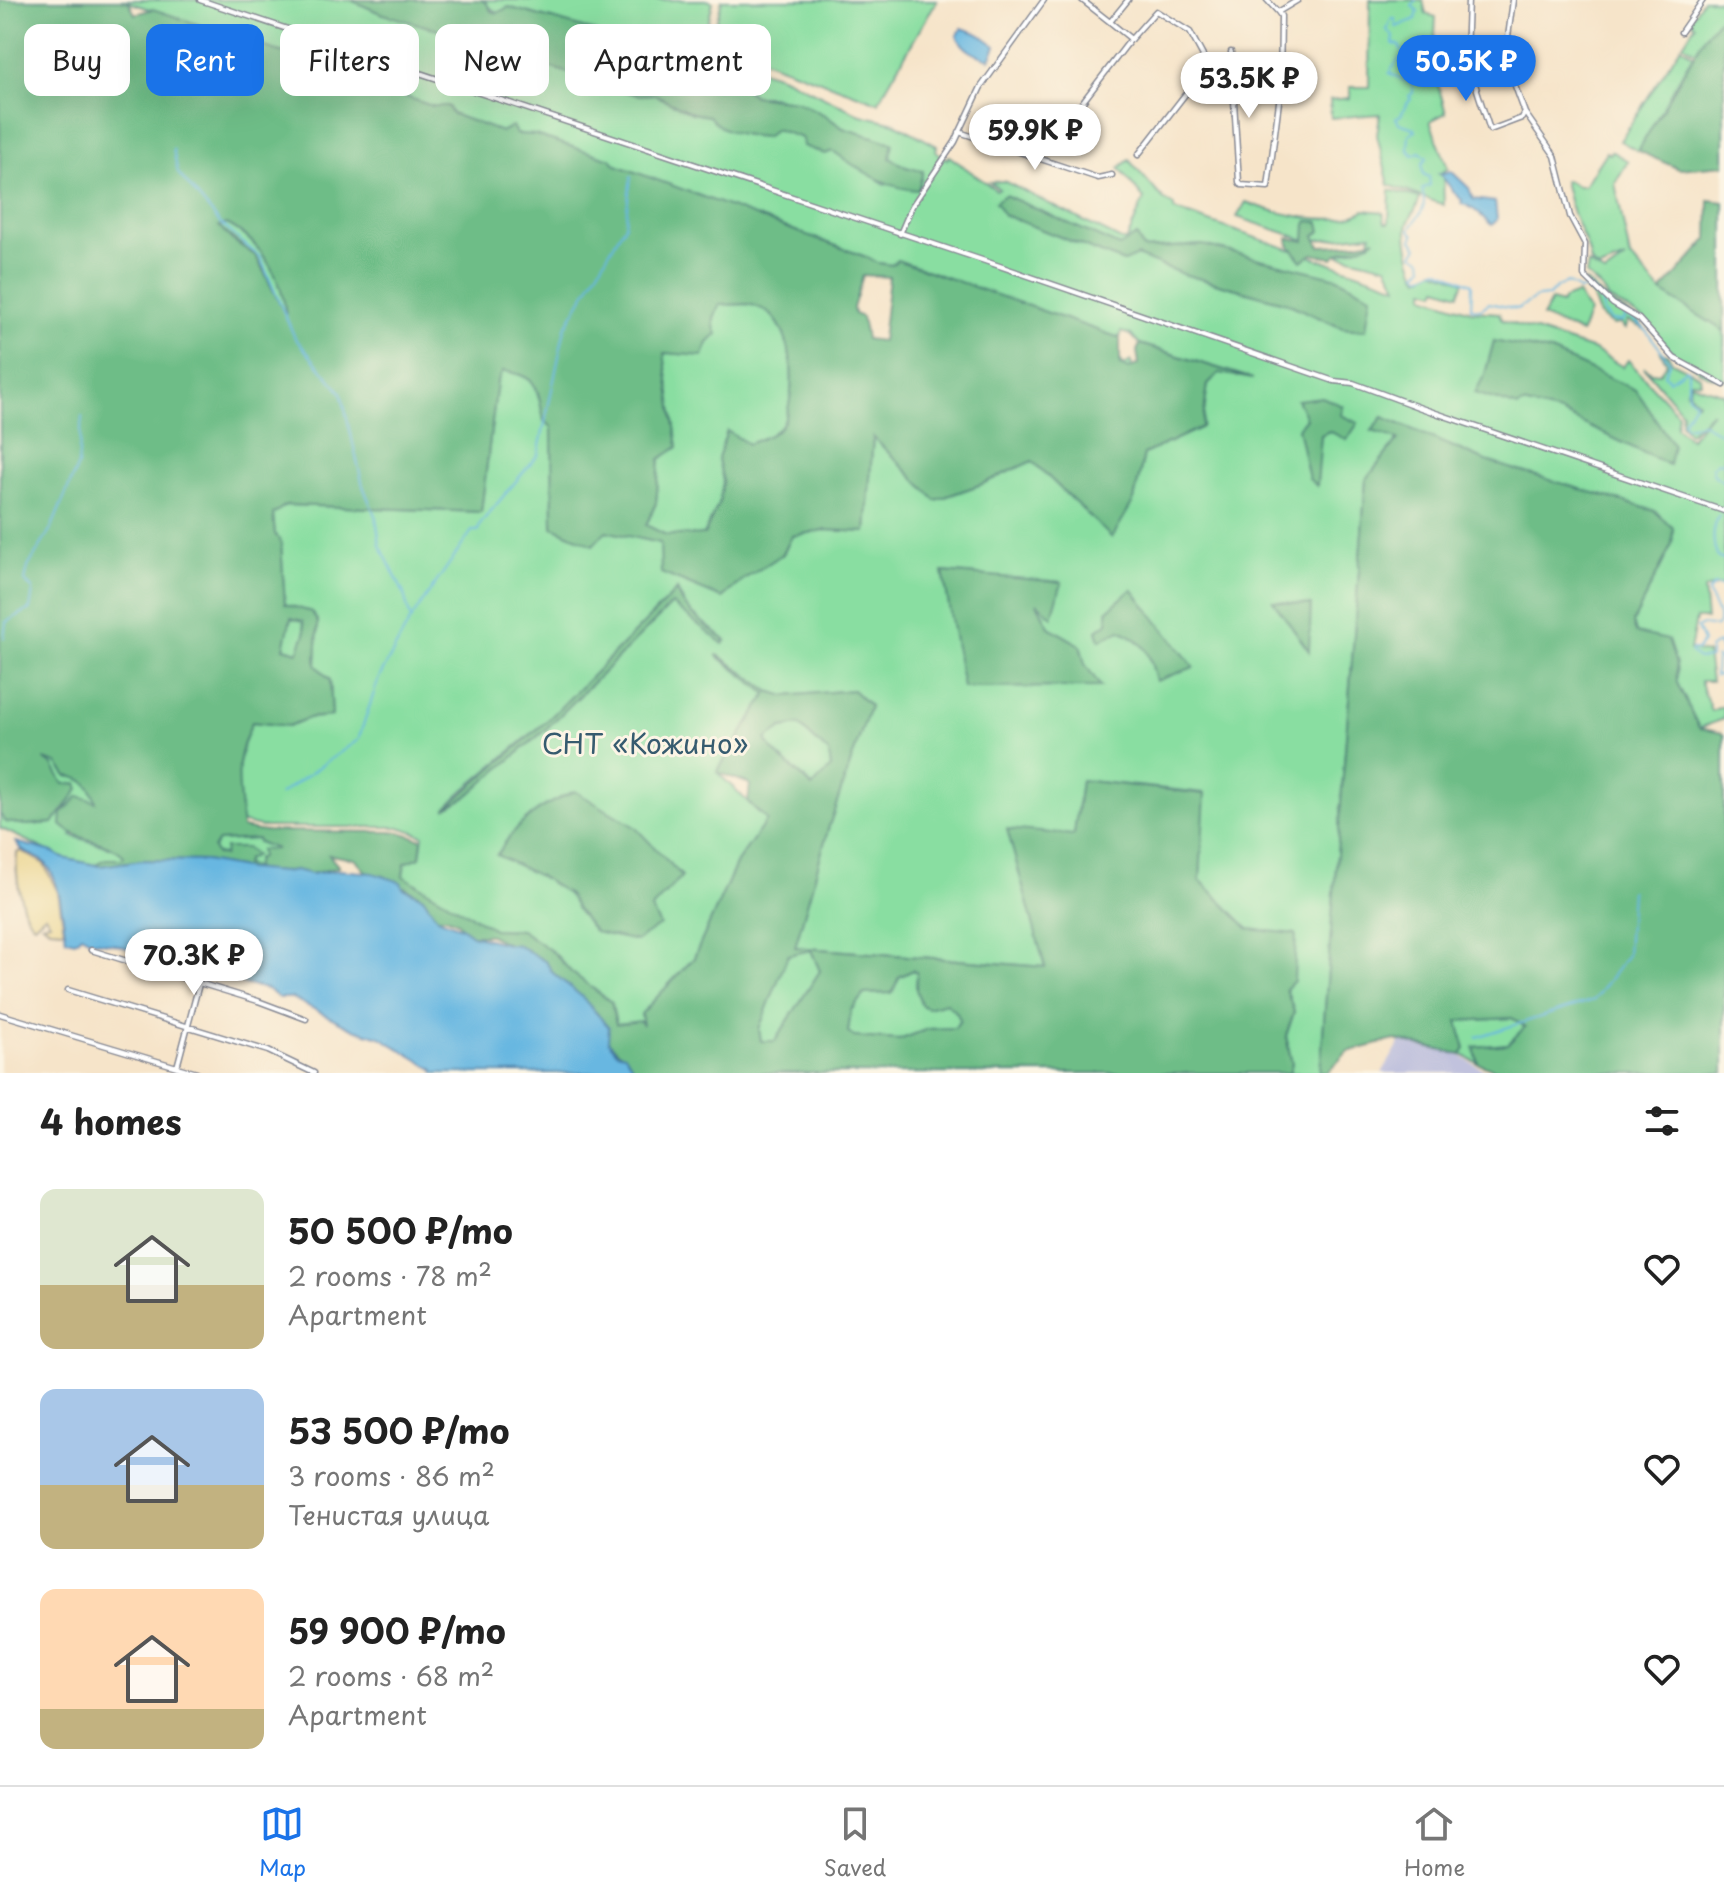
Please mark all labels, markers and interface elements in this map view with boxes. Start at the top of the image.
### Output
chip: Buy [24,24,130,96]
chip: Rent [146,24,264,96]
chip: Filters [280,24,419,96]
chip: New [435,24,549,96]
chip: Apartment [565,24,771,96]
pin: 50.5K ₽ [1392,35,1540,103]
text: 50.5K ₽ [1415,41,1517,80]
pin: 53.5K ₽ [1175,52,1323,120]
text: 53.5K ₽ [1199,58,1299,97]
pin: 59.9K ₽ [961,104,1109,172]
text: 59.9K ₽ [987,110,1083,149]
park label: СНТ «Кожино» [542,721,748,764]
pin: 70.3K ₽ [120,929,268,997]
text: 70.3K ₽ [143,935,245,974]
text: 4 homes [40,1095,182,1147]
icon: filters [1640,1099,1684,1143]
text: 50 500 ₽/mo [288,1204,513,1256]
icon: home [104,1221,200,1317]
icon: heart [1640,1247,1684,1291]
text: 2 rooms · 78 m² [288,1256,492,1295]
text: Apartment [288,1295,427,1334]
text: 53 500 ₽/mo [288,1404,510,1456]
icon: home [104,1421,200,1517]
icon: heart [1640,1447,1684,1491]
text: 3 rooms · 86 m² [288,1456,495,1495]
text: Тенистая улица [288,1495,489,1534]
text: 59 900 ₽/mo [288,1604,506,1656]
icon: home [104,1621,200,1717]
icon: heart [1640,1647,1684,1691]
text: 2 rooms · 68 m² [288,1656,494,1695]
text: Apartment [288,1695,427,1734]
tab: Map [259,1802,306,1883]
tab: Saved [824,1802,886,1883]
tab: Home [1404,1802,1465,1883]

